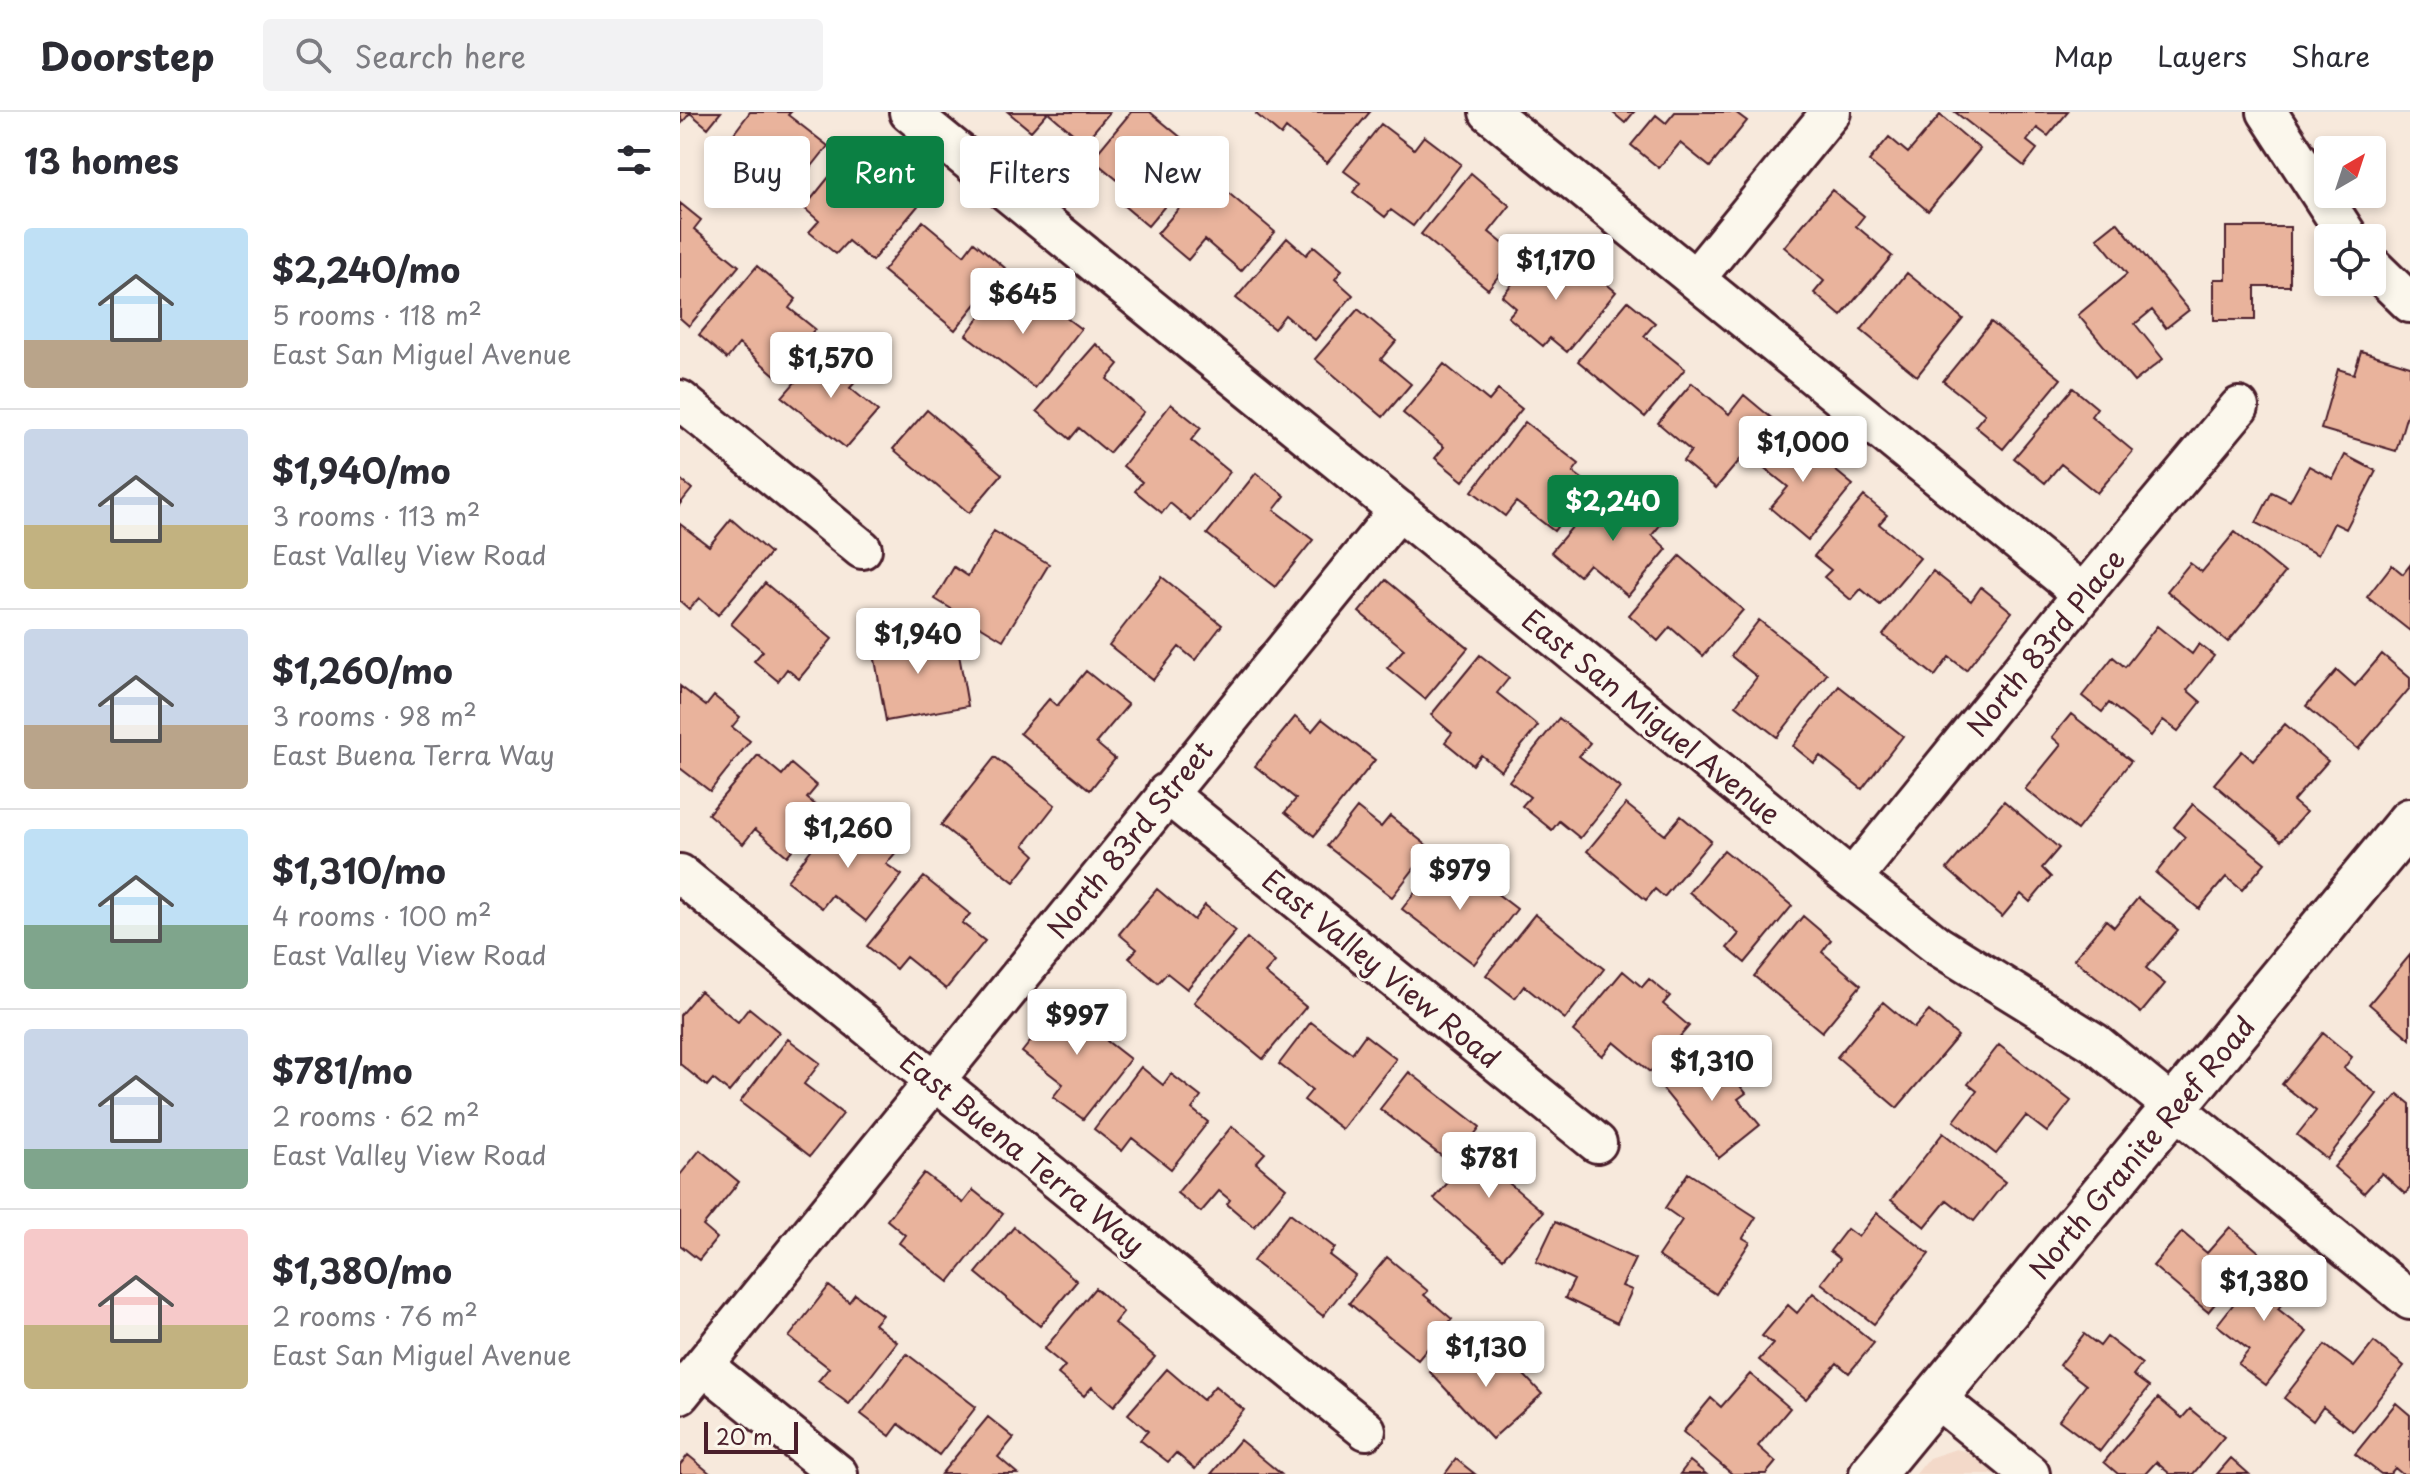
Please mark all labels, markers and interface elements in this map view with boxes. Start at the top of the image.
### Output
search box [263,19,823,91]
text: Doorstep [40,27,215,84]
icon: search [291,33,335,77]
text: Search here [355,33,526,78]
text: Map [2053,34,2113,77]
text: Layers [2157,34,2247,77]
text: Share [2291,34,2370,77]
text: 13 homes [24,134,179,186]
chip: Buy [704,136,810,208]
chip: Rent [826,136,944,208]
chip: Filters [960,136,1099,208]
chip: New [1115,136,1229,208]
north arrow [2314,136,2386,208]
map controls [2314,136,2386,296]
icon: filters [612,138,656,182]
button: locate [2314,224,2386,296]
pin: $1,170 [1491,234,1621,302]
text: $1,170 [1516,240,1596,279]
text: $2,240/mo [272,243,460,295]
icon: home [88,260,184,356]
pin: $645 [976,268,1070,336]
text: $645 [988,274,1058,313]
text: 5 rooms · 118 m² [272,295,482,334]
pin: $1,570 [766,332,896,400]
text: East San Miguel Avenue [272,334,571,373]
text: $1,570 [788,338,874,377]
pin: $1,000 [1738,416,1868,484]
text: $1,000 [1757,422,1849,461]
text: $1,940/mo [272,444,451,496]
icon: home [88,461,184,557]
pin: $2,240 [1548,475,1678,543]
text: $2,240 [1565,481,1661,520]
text: 3 rooms · 113 m² [272,496,480,535]
text: East Valley View Road [272,535,547,574]
street label: North 83rd Place [1955,538,2135,746]
street label: East San Miguel Avenue [1513,598,1791,834]
pin: $1,940 [853,608,983,676]
text: $1,940 [874,614,962,653]
text: $1,260/mo [272,644,453,696]
icon: home [88,661,184,757]
text: 3 rooms · 98 m² [272,696,477,735]
street label: North 83rd Street [1036,731,1222,947]
text: East Buena Terra Way [272,735,555,774]
pin: $1,260 [783,802,913,870]
text: $1,260 [803,808,893,847]
text: $1,310/mo [272,844,446,896]
pin: $979 [1413,844,1507,912]
text: $979 [1429,850,1491,889]
street label: East Valley View Road [1253,858,1511,1078]
icon: home [88,861,184,957]
text: 4 rooms · 100 m² [272,896,492,935]
text: East Valley View Road [272,935,547,974]
pin: $997 [1030,989,1124,1057]
text: $997 [1045,995,1109,1034]
street label: North Granite Reef Road [2018,1006,2264,1288]
pin: $1,310 [1647,1035,1777,1103]
street label: East Buena Terra Way [891,1039,1155,1265]
text: $1,310 [1670,1041,1754,1080]
text: $781/mo [272,1044,413,1096]
icon: home [88,1061,184,1157]
text: 2 rooms · 62 m² [272,1096,480,1135]
pin: $781 [1442,1132,1536,1200]
text: East Valley View Road [272,1135,547,1174]
text: $781 [1460,1138,1518,1177]
text: $1,380/mo [272,1244,452,1296]
pin: $1,380 [2199,1255,2329,1323]
icon: home [88,1261,184,1357]
text: $1,380 [2220,1261,2308,1300]
text: 2 rooms · 76 m² [272,1296,478,1335]
pin: $1,130 [1421,1321,1551,1389]
text: $1,130 [1445,1327,1527,1366]
text: East San Miguel Avenue [272,1335,571,1374]
scale bar [704,1418,798,1454]
text: 20 m [716,1419,773,1452]

